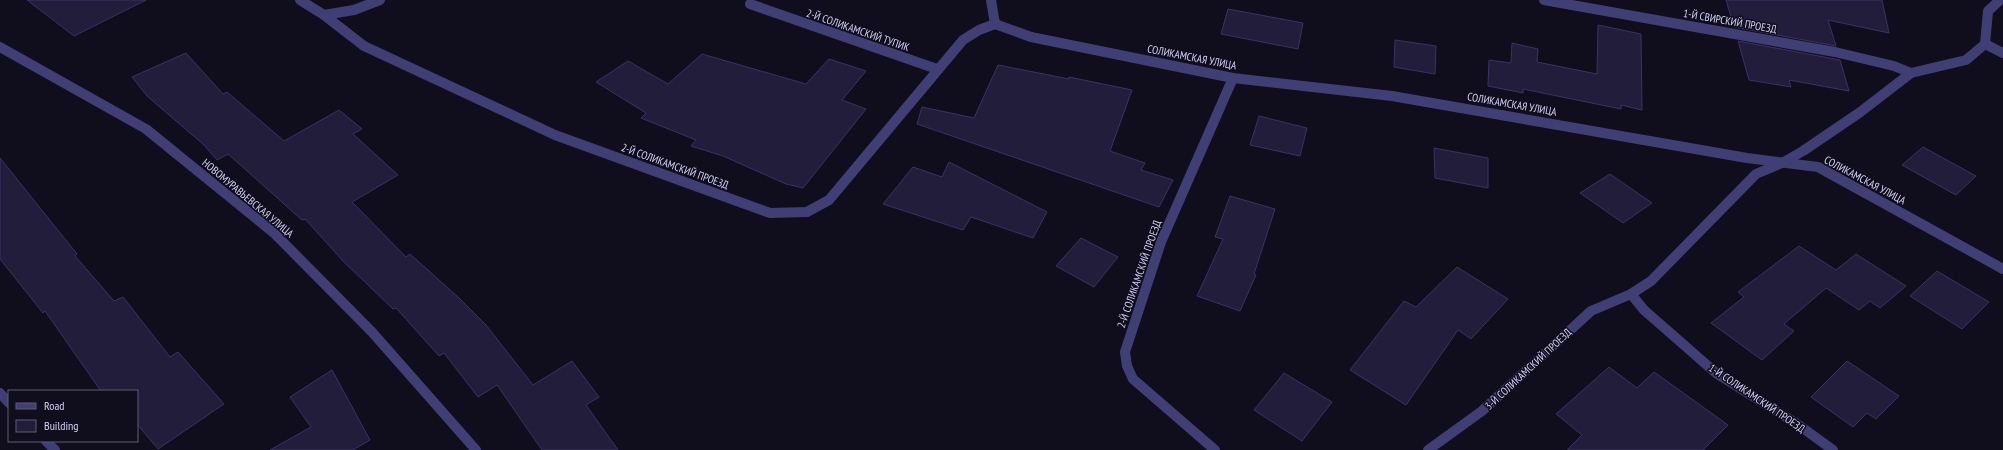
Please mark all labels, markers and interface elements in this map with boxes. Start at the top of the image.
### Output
street label: 2-Й СОЛИКАМСКИЙ ТУПИК [805,6,912,54]
street label: 1-Й СВИРСКИЙ ПРОЕЗД [1682,6,1778,36]
street label: СОЛИКАМСКАЯ УЛИЦА [1146,42,1238,73]
street label: СОЛИКАМСКАЯ УЛИЦА [1466,89,1559,119]
street label: 2-Й СОЛИКАМСКИЙ ПРОЕЗД [619,140,731,192]
street label: СОЛИКАМСКАЯ УЛИЦА [1822,153,1909,208]
street label: НОВОМУРАВЬЕВСКАЯ УЛИЦА [199,156,297,241]
street label: 2-Й СОЛИКАМСКИЙ ПРОЕЗД [1114,218,1164,330]
street label: 3-Й СОЛИКАМСКИЙ ПРОЕЗД [1482,325,1574,413]
street label: 1-Й СОЛИКАМСКИЙ ПРОЕЗД [1706,361,1808,435]
legend [8,390,138,442]
text: Road [44,398,64,413]
text: Building [44,418,79,433]

